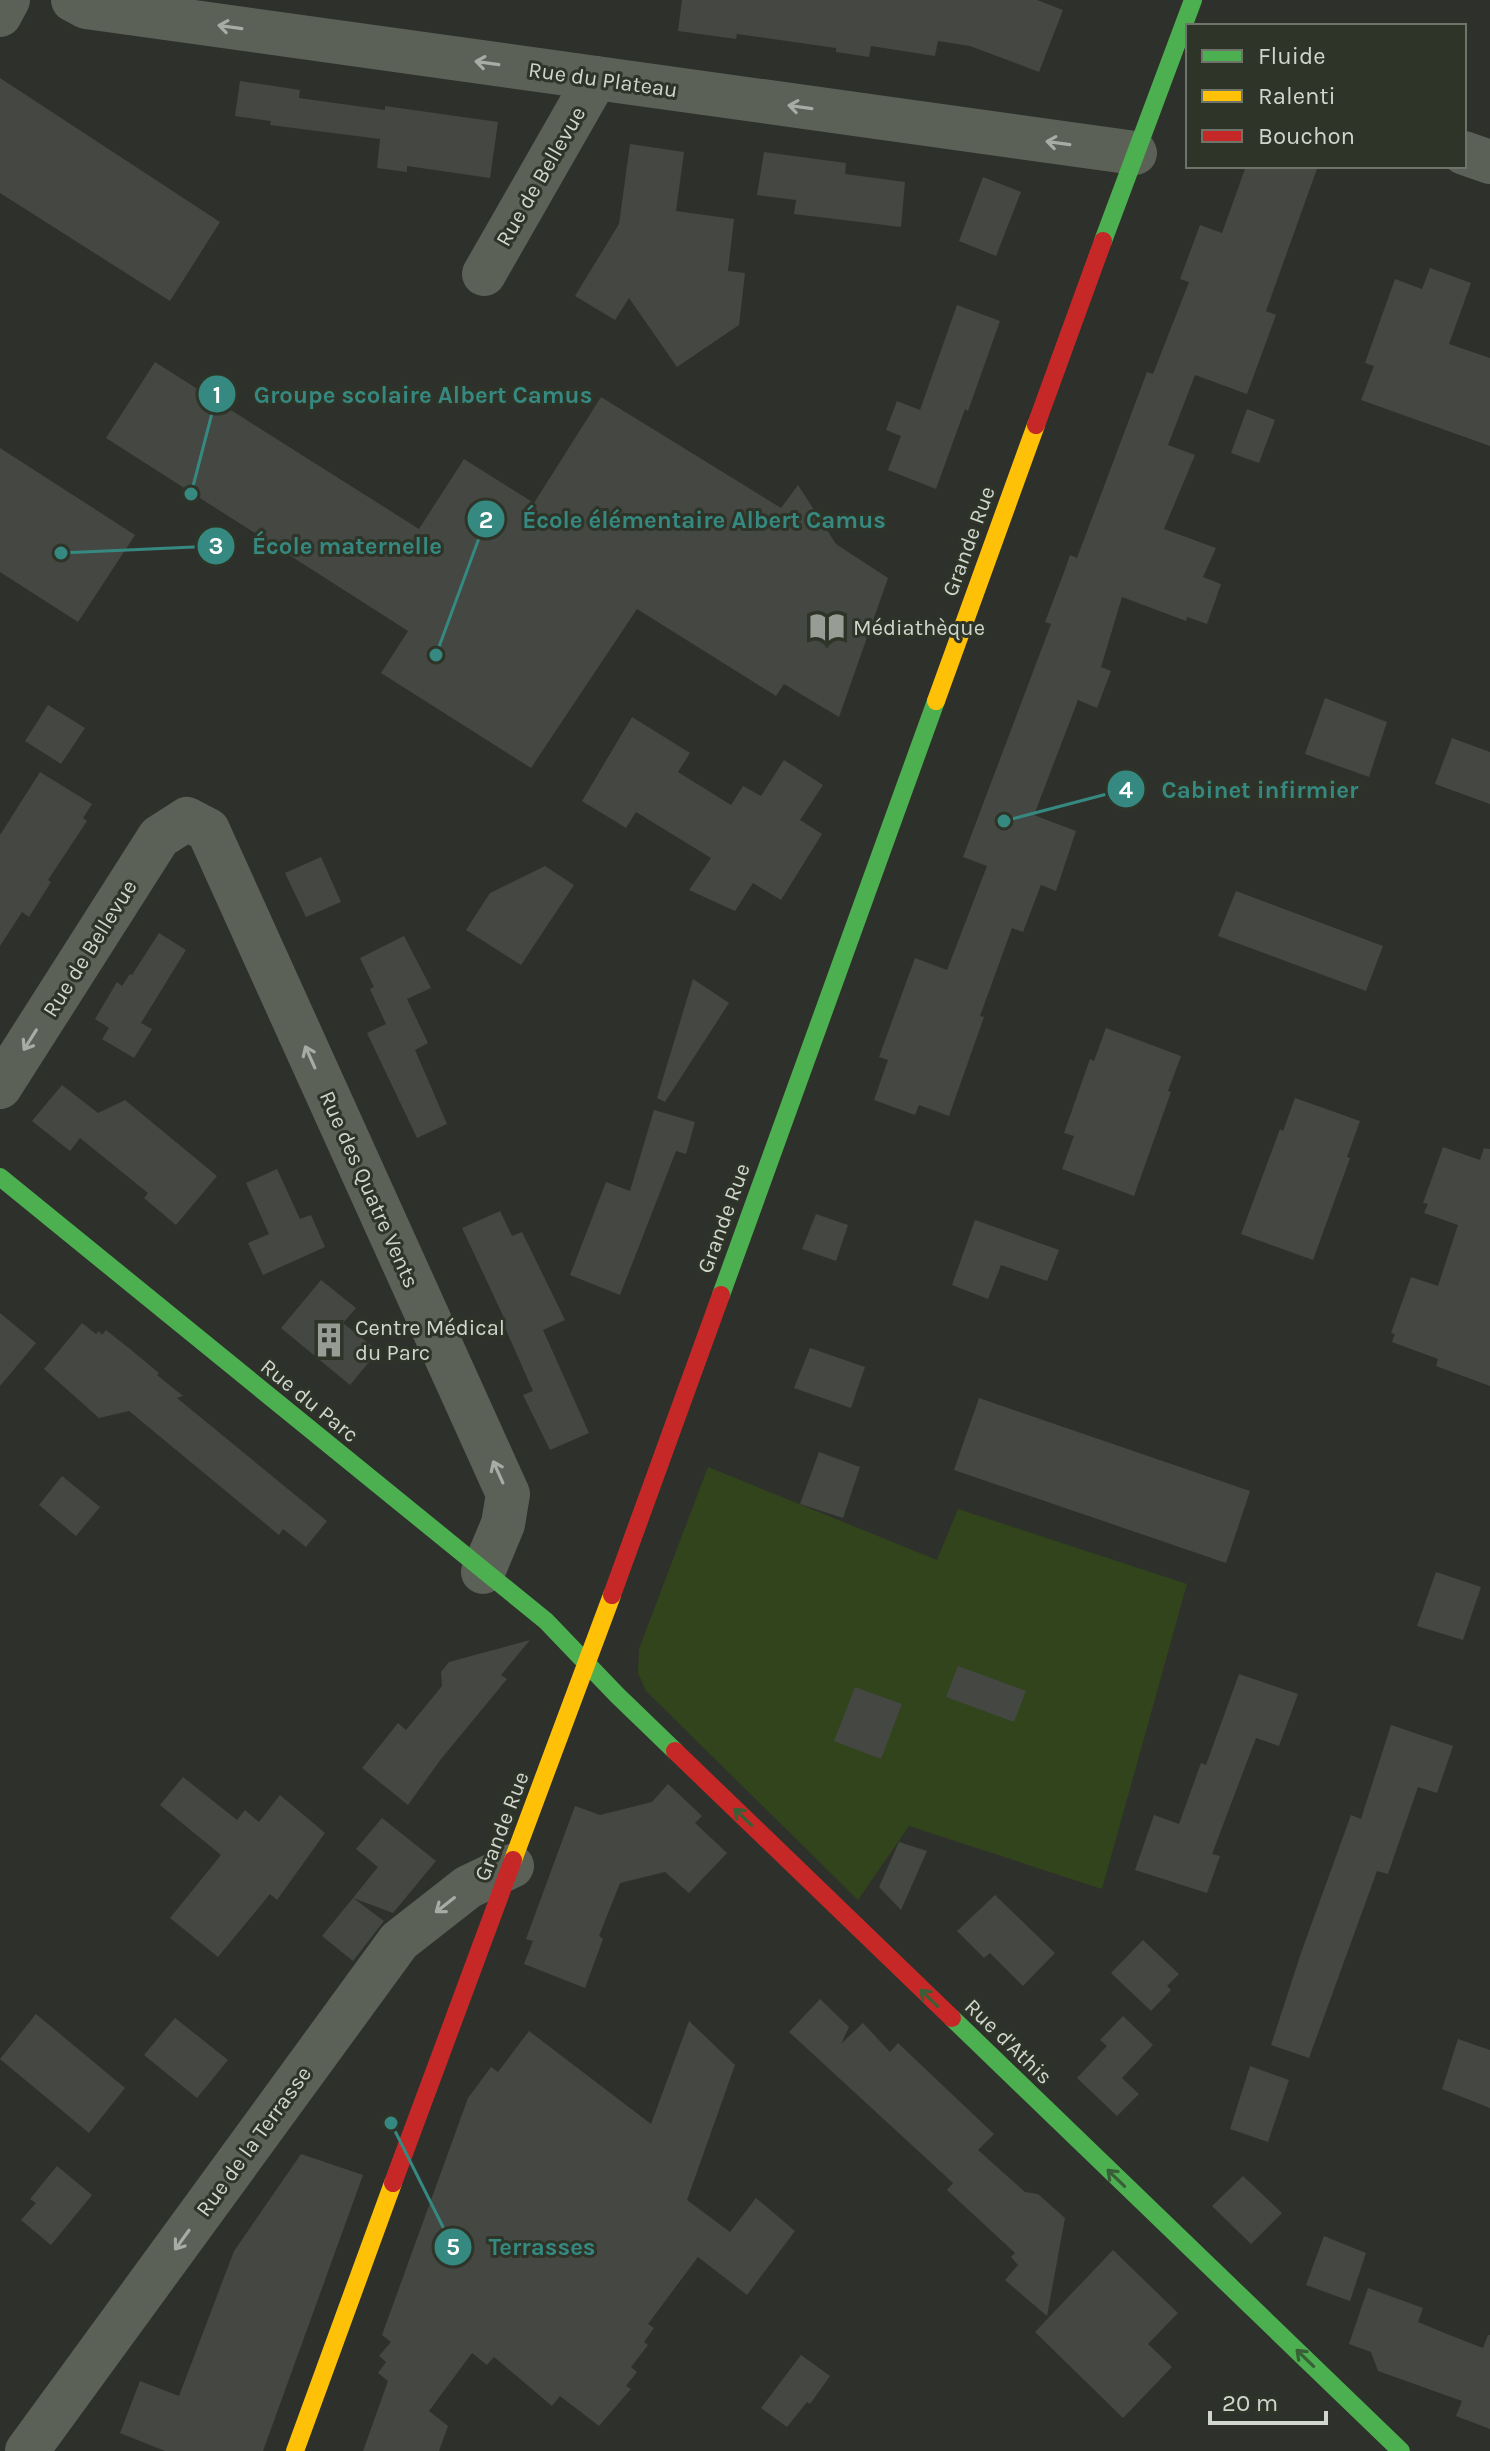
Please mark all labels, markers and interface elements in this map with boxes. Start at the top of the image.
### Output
one-way arrow [217,19,243,34]
legend [1186,24,1466,168]
text: Fluide [1258,42,1326,70]
one-way arrow [475,55,500,70]
street label: Rue du Plateau [527,57,679,103]
text: Ralenti [1258,82,1336,110]
one-way arrow [788,99,813,114]
street label: Rue de Bellevue [490,102,591,251]
text: Bouchon [1258,122,1355,150]
one-way arrow [1045,135,1071,150]
callout: Groupe scolaire Albert Camus [197,370,608,418]
text: 1 [213,381,221,409]
text: Groupe scolaire Albert Camus [254,381,592,409]
street label: Grande Rue [937,483,1001,600]
callout: École élémentaire Albert Camus [466,495,902,543]
text: École élémentaire Albert Camus [522,504,886,534]
text: 2 [479,506,493,534]
callout: École maternelle [196,522,458,570]
text: École maternelle [252,530,442,560]
text: 3 [209,532,223,560]
library icon: Médiathèque [808,608,846,646]
place label: Médiathèque [853,615,985,641]
callout: Cabinet infirmier [1106,765,1374,813]
text: 4 [1119,776,1133,804]
text: Cabinet infirmier [1162,776,1359,804]
street label: Rue de Bellevue [37,875,143,1022]
one-way arrow [22,1028,38,1051]
one-way arrow [302,1045,317,1069]
street label: Rue des Quatre Vents [314,1087,424,1292]
street label: Grande Rue [692,1160,756,1277]
place label: Centre Médical du Parc [355,1315,505,1366]
building icon: Centre Médical du Parc [310,1321,348,1359]
street label: Rue du Parc [255,1353,364,1448]
one-way arrow [489,1460,504,1485]
street label: Grande Rue [469,1768,535,1885]
one-way arrow [734,1808,753,1827]
one-way arrow [435,1897,456,1914]
one-way arrow [920,1989,940,2007]
street label: Rue d'Athis [959,1994,1057,2090]
street label: Rue de la Terrasse [191,2061,317,2222]
one-way arrow [1106,2169,1126,2188]
callout: Terrasses [433,2223,612,2271]
one-way arrow [173,2229,190,2250]
text: 5 [446,2233,460,2261]
text: Terrasses [488,2233,596,2261]
one-way arrow [1296,2349,1315,2368]
scale bar [1210,2375,1326,2425]
text: 20 m [1222,2389,1278,2417]

